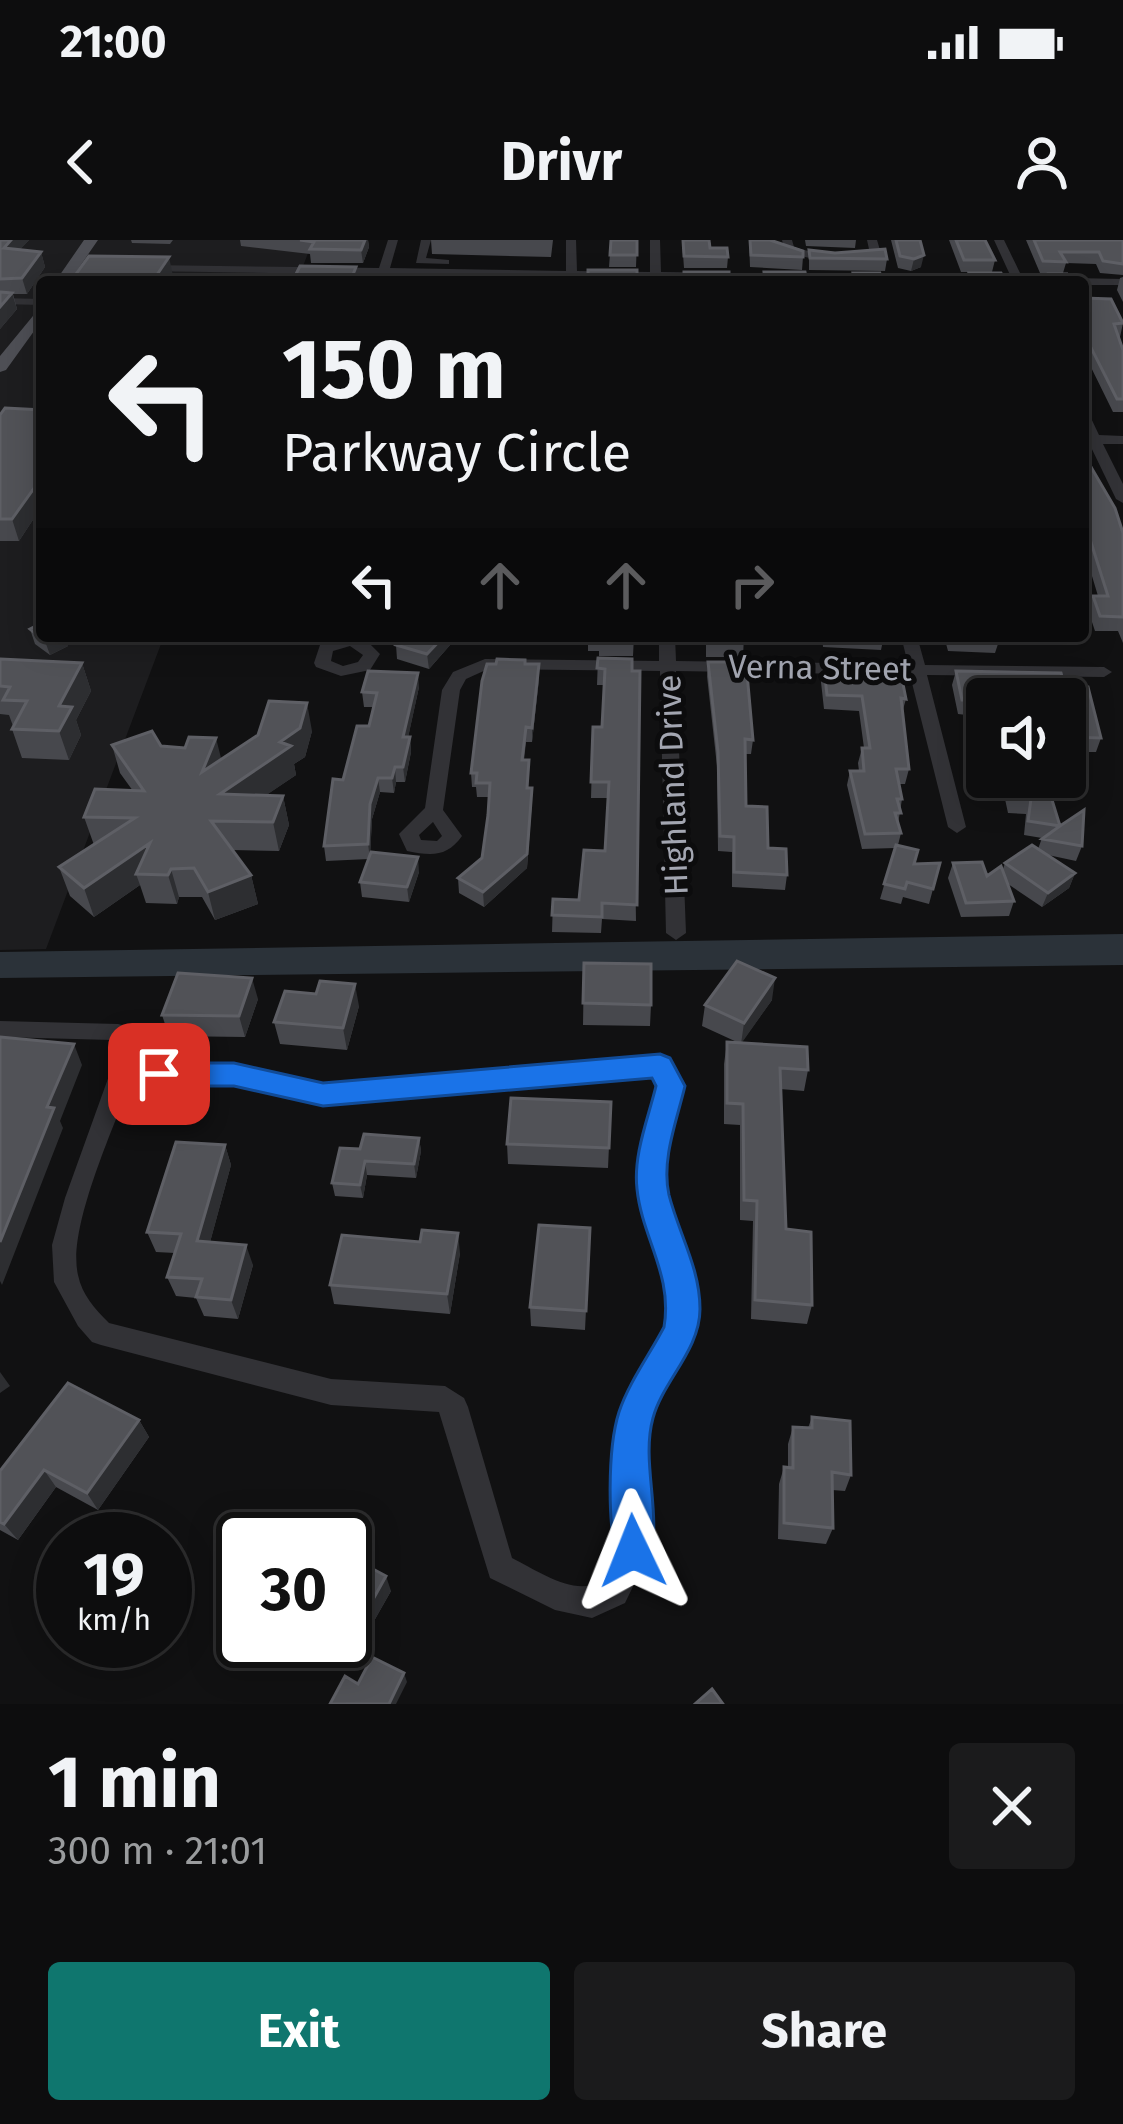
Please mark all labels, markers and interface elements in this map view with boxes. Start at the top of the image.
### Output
text: 21:00 [60,15,167,69]
icon: back [48,129,114,195]
icon: person [1009,129,1075,195]
text: Drivr [501,130,622,194]
text: 150 m [282,319,506,420]
icon: left [84,324,240,480]
text: Parkway Circle [282,421,631,485]
icon: left [341,552,407,618]
icon: ahead [467,552,533,618]
icon: ahead [593,552,659,618]
icon: right [719,552,785,618]
street label: Verna Street [728,646,912,690]
street label: Highland Drive [649,674,697,896]
map controls [966,678,1086,798]
button: sound [966,678,1086,798]
pin [108,1023,210,1125]
icon: arrive [126,1041,192,1107]
position arrow [570,1488,696,1614]
speed limit sign: 30 [216,1512,372,1668]
text: 19 [83,1539,145,1611]
text: km/h [77,1602,151,1638]
text: 1 min [48,1740,221,1826]
button: close [949,1743,1075,1869]
text: 300 m · 21:01 [48,1828,267,1874]
button: Exit [48,1962,550,2100]
button: Share [574,1962,1075,2100]

